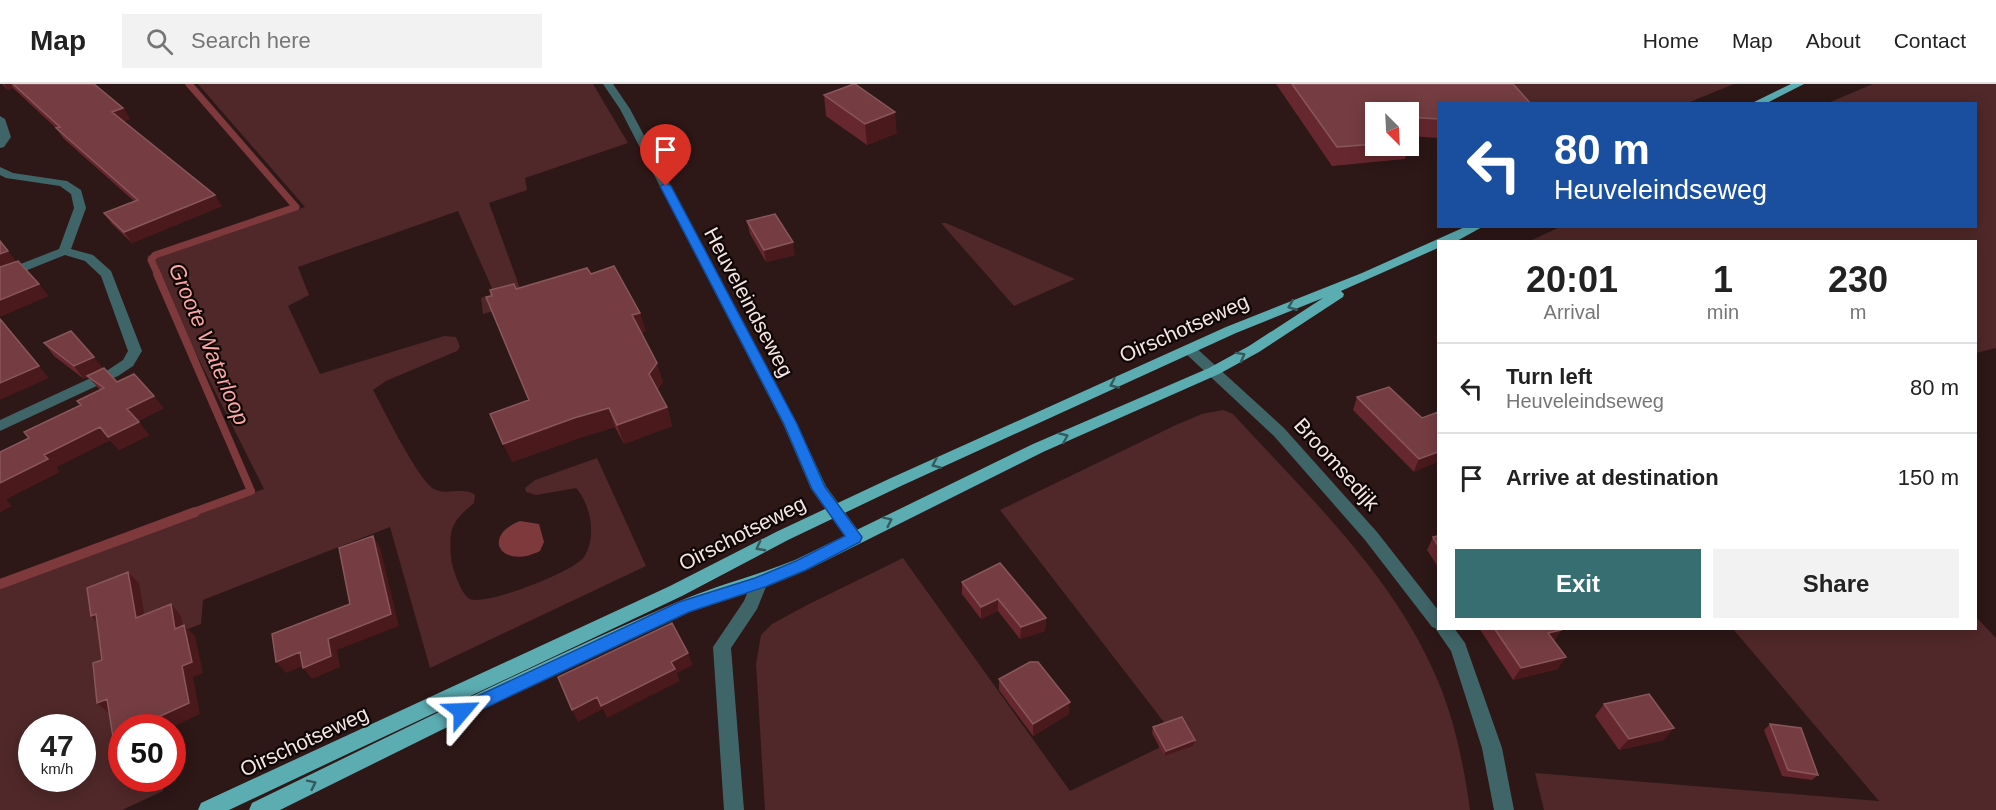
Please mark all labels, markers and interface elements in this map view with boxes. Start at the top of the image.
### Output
search box [122,14,542,68]
text: Map [30,25,86,56]
icon: search [143,25,176,58]
text: Search here [191,28,311,53]
text: Home [1643,29,1699,52]
text: Map [1732,29,1773,52]
text: About [1806,29,1861,52]
text: Contact [1894,29,1966,52]
north arrow [1365,102,1419,156]
map controls [1365,102,1419,156]
pin [640,124,691,186]
icon: left [1455,126,1533,204]
text: 80 m [1554,126,1650,173]
icon: arrive [649,133,682,166]
text: Heuveleindseweg [1554,175,1767,205]
street label: Heuveleindseweg [700,223,798,381]
water label: Groote Waterloop [164,259,254,429]
text: 20:01 [1526,259,1618,300]
text: 1 [1713,259,1733,300]
text: 230 [1828,259,1888,300]
street label: Oirschotseweg [1116,289,1252,367]
one-way arrow [1287,298,1298,311]
text: Arrival [1544,301,1600,323]
text: min [1707,301,1739,323]
text: m [1850,301,1866,323]
one-way arrow [1235,352,1245,363]
text: Turn left [1506,364,1592,389]
icon: left [1455,372,1488,405]
text: 80 m [1910,375,1959,400]
one-way arrow [1109,376,1120,388]
text: Heuveleindseweg [1506,390,1664,412]
street label: Broomsedijk [1290,413,1385,515]
one-way arrow [1058,432,1069,444]
one-way arrow [931,457,942,469]
icon: arrive [1455,462,1488,495]
text: Arrive at destination [1506,465,1719,490]
text: 150 m [1898,465,1959,490]
street label: Oirschotseweg [675,491,809,575]
one-way arrow [882,517,893,529]
one-way arrow [755,540,766,552]
button: Exit [1455,549,1701,618]
button: Share [1713,549,1959,618]
position arrow [430,679,494,743]
street label: Oirschotseweg [236,701,372,781]
speed limit sign: 50 [108,714,186,792]
text: 47 [40,729,74,762]
text: km/h [41,760,73,777]
one-way arrow [305,780,316,792]

